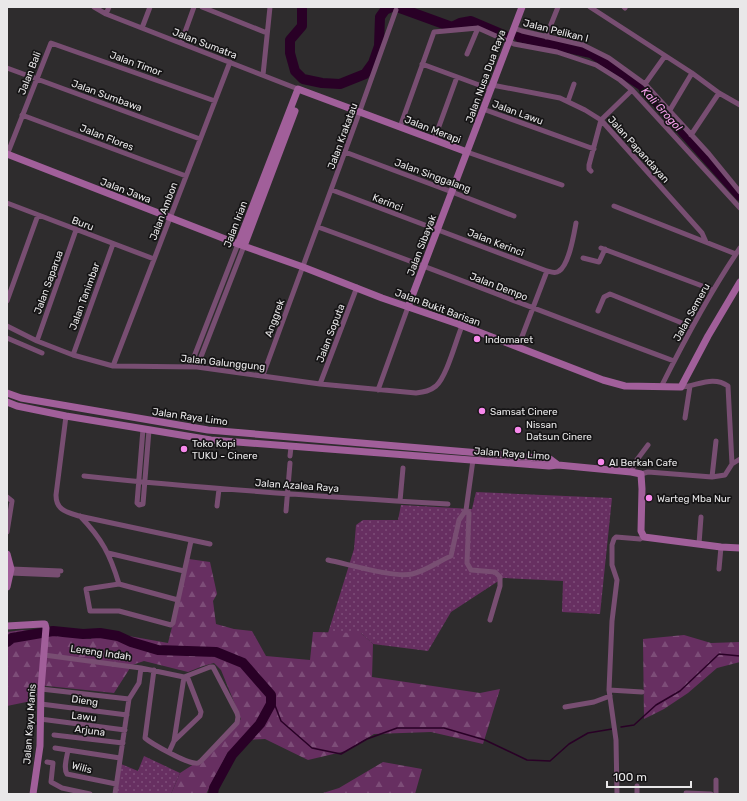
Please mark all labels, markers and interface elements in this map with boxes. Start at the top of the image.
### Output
street label: Jalan Pelikan I [522,17,590,45]
street label: Jalan Sumatra [171,26,239,62]
street label: Jalan Nusa Dua Raya [464,28,508,124]
street label: Jalan Timor [108,49,164,79]
street label: Jalan Bali [16,50,44,97]
street label: Jalan Sumbawa [70,78,144,114]
water label: Kali Grogol [639,85,685,134]
street label: Jalan Lawu [490,98,545,128]
street label: Jalan Krakatau [325,102,360,171]
street label: Jalan Merapi [403,114,463,146]
street label: Jalan Papandayan [605,114,671,186]
street label: Jalan Flores [78,122,135,154]
street label: Jalan Singgalang [393,157,473,195]
street label: Jalan Jawa [99,176,153,206]
street label: Jalan Ambon [147,181,181,242]
street label: Kerinci [371,192,405,214]
street label: Jalan Irian [222,199,250,249]
street label: Jalan Sibayak [405,212,439,278]
street label: Buru [70,214,95,234]
street label: Jalan Kerinci [466,227,526,259]
street label: Jalan Saparua [32,249,66,316]
street label: Jalan Tanimbar [67,261,103,332]
street label: Jalan Dempo [468,270,530,304]
street label: Jalan Semeru [671,281,713,344]
street label: Jalan Bukit Barisan [393,287,482,329]
street label: Anggrek [263,297,288,339]
street label: Jalan Soputa [314,302,348,364]
marker: Indomaret [472,334,482,344]
place label: Indomaret [485,334,533,346]
street label: Jalan Galunggung [180,353,266,373]
street label: Jalan Raya Limo [151,406,229,428]
marker: Samsat Cinere [477,406,487,416]
place label: Samsat Cinere [490,406,558,418]
place label: Nissan Datsun Cinere [526,419,592,443]
marker: Nissan Datsun Cinere [513,425,523,435]
place label: Toko Kopi TUKU - Cinere [192,438,258,462]
marker: Toko Kopi TUKU - Cinere [179,444,189,454]
street label: Jalan Raya Limo [473,445,551,463]
marker: Al Berkah Cafe [596,457,606,467]
place label: Al Berkah Cafe [609,457,678,469]
street label: Jalan Azalea Raya [255,477,339,495]
marker: Warteg Mba Nur [644,493,654,503]
place label: Warteg Mba Nur [657,493,731,505]
street label: Lereng Indah [70,643,132,663]
street label: Jalan Kayu Manis [21,683,39,765]
street label: Dieng [71,693,99,709]
street label: Lawu [71,710,97,724]
street label: Arjuna [74,723,106,739]
street label: Wilis [70,760,93,776]
scale bar [607,763,691,789]
text: 100 m [613,770,647,784]

